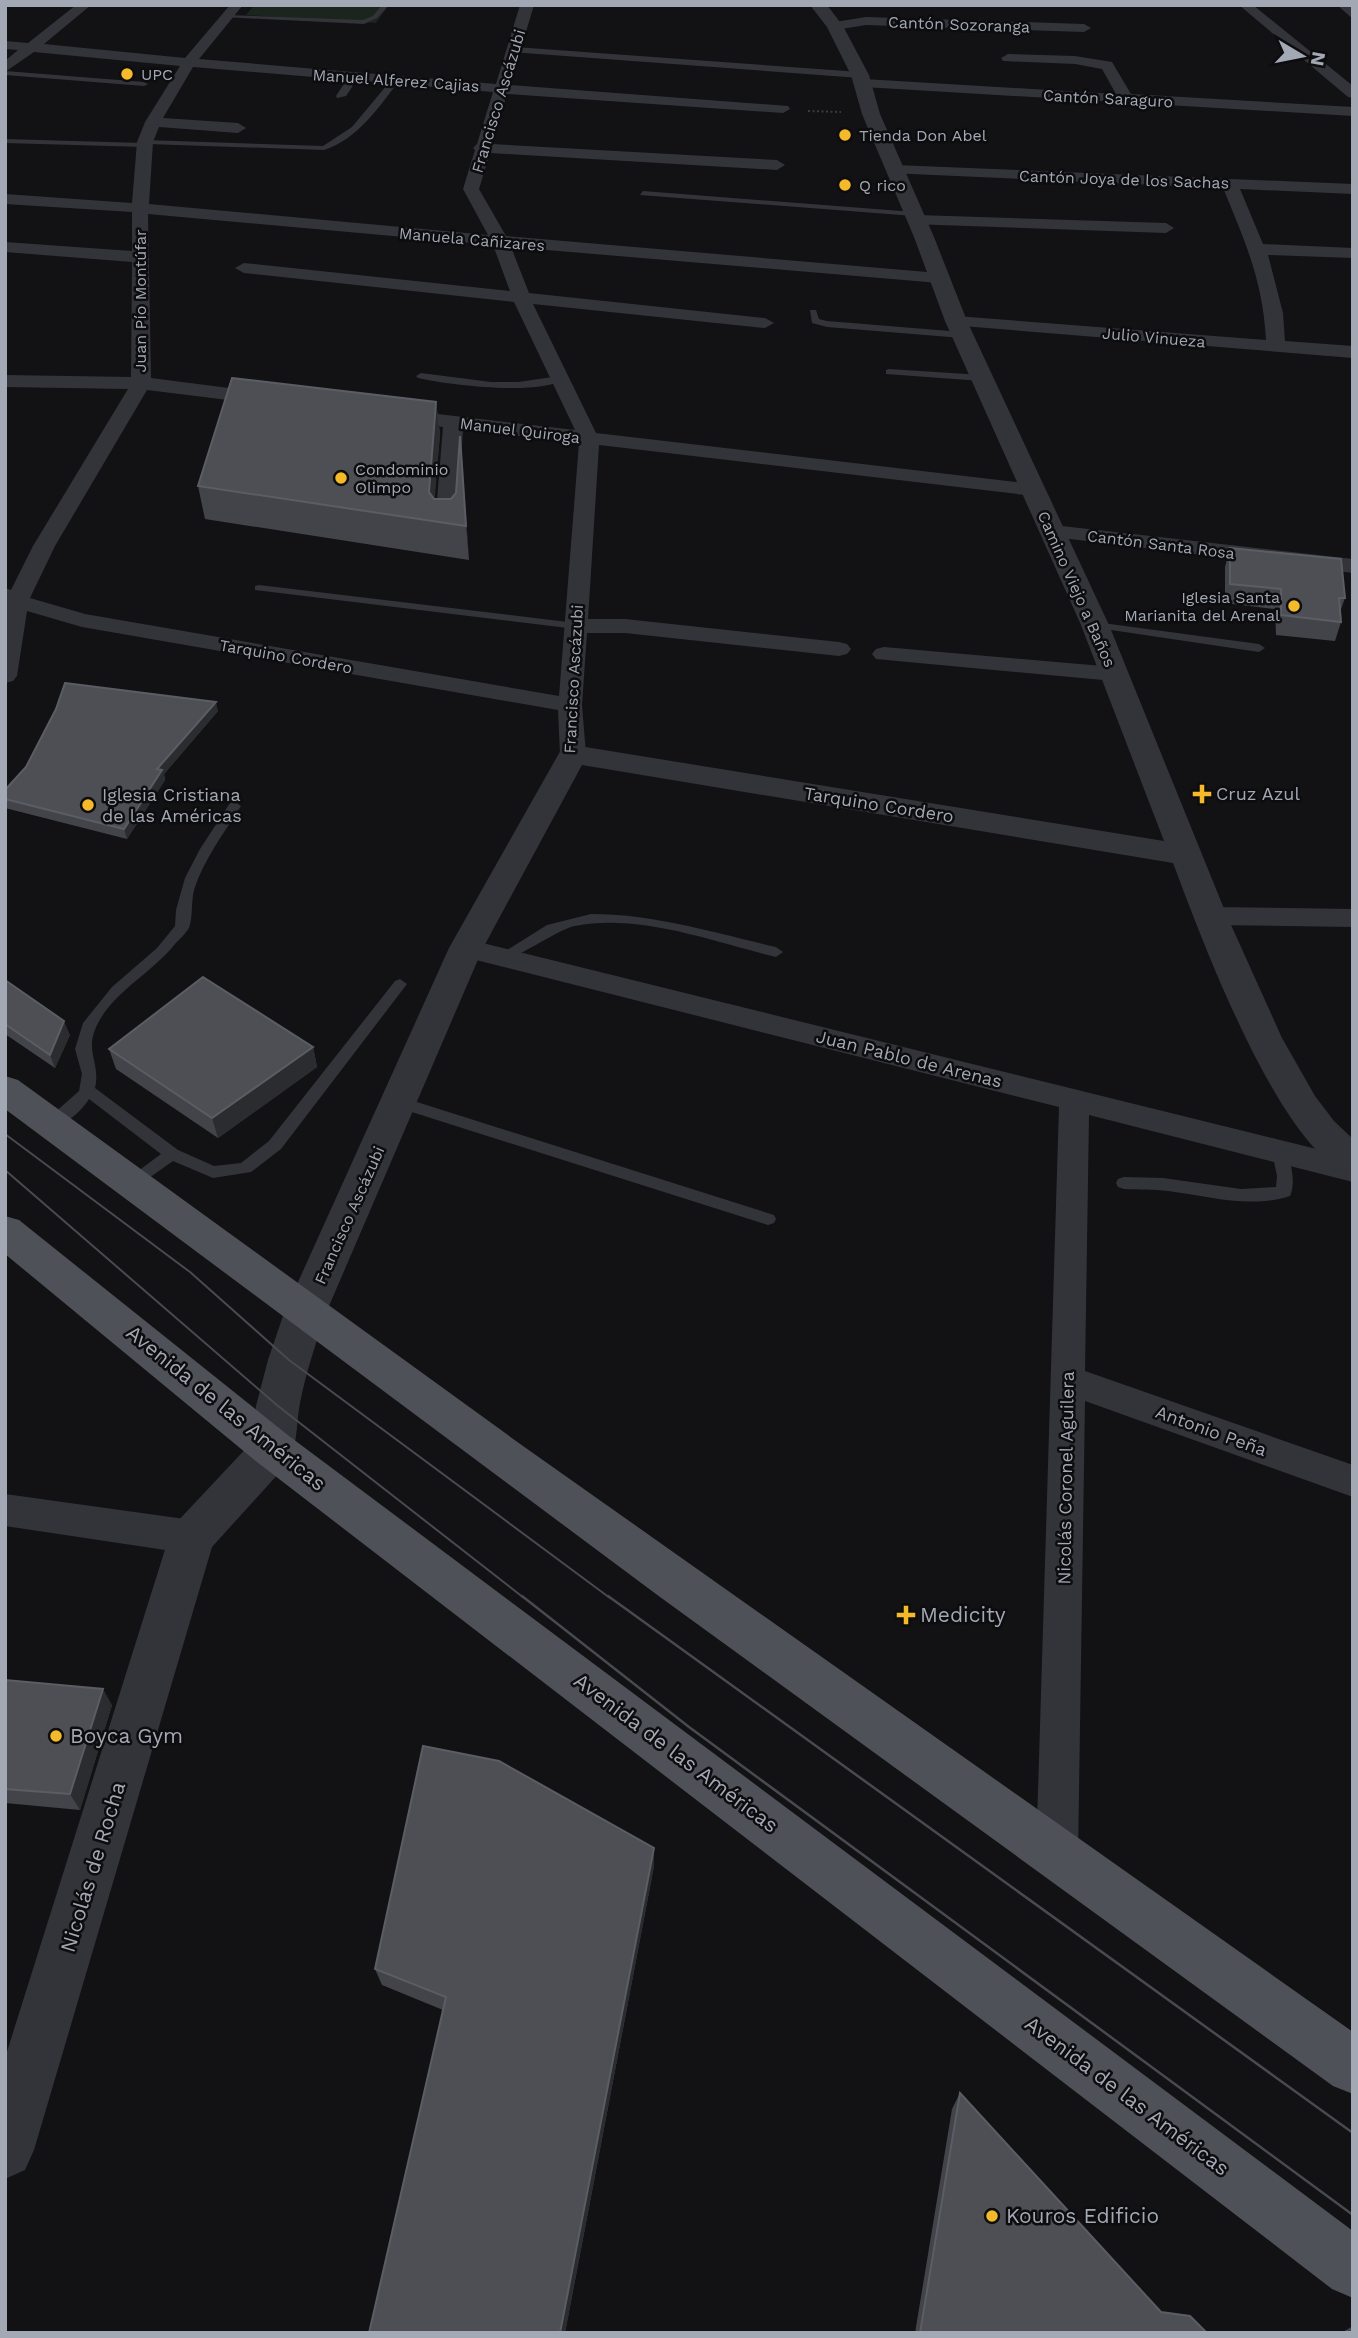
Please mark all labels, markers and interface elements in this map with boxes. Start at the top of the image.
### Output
street label: Cantón Sozoranga [888,13,1030,36]
north arrow [1267,21,1337,91]
street label: Francisco Ascázubi [468,27,529,175]
text: N [1306,50,1331,68]
place label: UPC [141,65,173,84]
street label: Manuel Alferez Cajias [312,65,480,96]
marker: UPC [119,66,135,82]
street label: Cantón Saraguro [1042,86,1174,111]
place label: Tienda Don Abel [859,126,987,145]
marker: Tienda Don Abel [837,127,853,143]
street label: Cantón Joya de los Sachas [1019,166,1229,193]
place label: Q rico [859,176,906,195]
marker: Q rico [837,177,853,193]
street label: Manuela Cañizares [398,224,546,255]
street label: Juan Pío Montúfar [131,229,150,373]
street label: Julio Vinueza [1101,324,1206,351]
street label: Manuel Quiroga [459,414,581,447]
place label: Condominio Olimpo [355,460,448,497]
marker: Condominio Olimpo [333,470,349,486]
street label: Camino Viejo a Baños [1034,508,1120,670]
street label: Cantón Santa Rosa [1086,526,1236,563]
place label: Iglesia Santa Marianita del Arenal [1124,588,1280,625]
marker: Iglesia Santa Marianita del Arenal [1286,598,1302,614]
street label: Francisco Ascázubi [560,604,587,754]
street label: Tarquino Cordero [218,635,354,678]
street label: Tarquino Cordero [803,782,955,827]
place label: Cruz Azul [1216,783,1300,804]
place label: Iglesia Cristiana de las Américas [102,784,242,826]
marker: Cruz Azul [1194,786,1210,802]
marker: Iglesia Cristiana de las Américas [80,797,96,813]
street label: Juan Pablo de Arenas [814,1025,1004,1092]
street label: Francisco Ascázubi [310,1143,388,1287]
street label: Avenida de las Américas [121,1319,331,1496]
street label: Nicolás Coronel Aguilera [1053,1371,1078,1585]
street label: Antonio Peña [1153,1401,1270,1460]
place label: Medicity [920,1602,1006,1627]
marker: Medicity [898,1607,914,1623]
street label: Avenida de las Américas [569,1668,783,1838]
place label: Boyca Gym [70,1723,183,1748]
marker: Boyca Gym [48,1728,64,1744]
street label: Nicolás de Rocha [55,1778,130,1955]
street label: Avenida de las Américas [1020,2011,1234,2181]
place label: Kouros Edificio [1006,2203,1159,2228]
marker: Kouros Edificio [984,2208,1000,2224]

